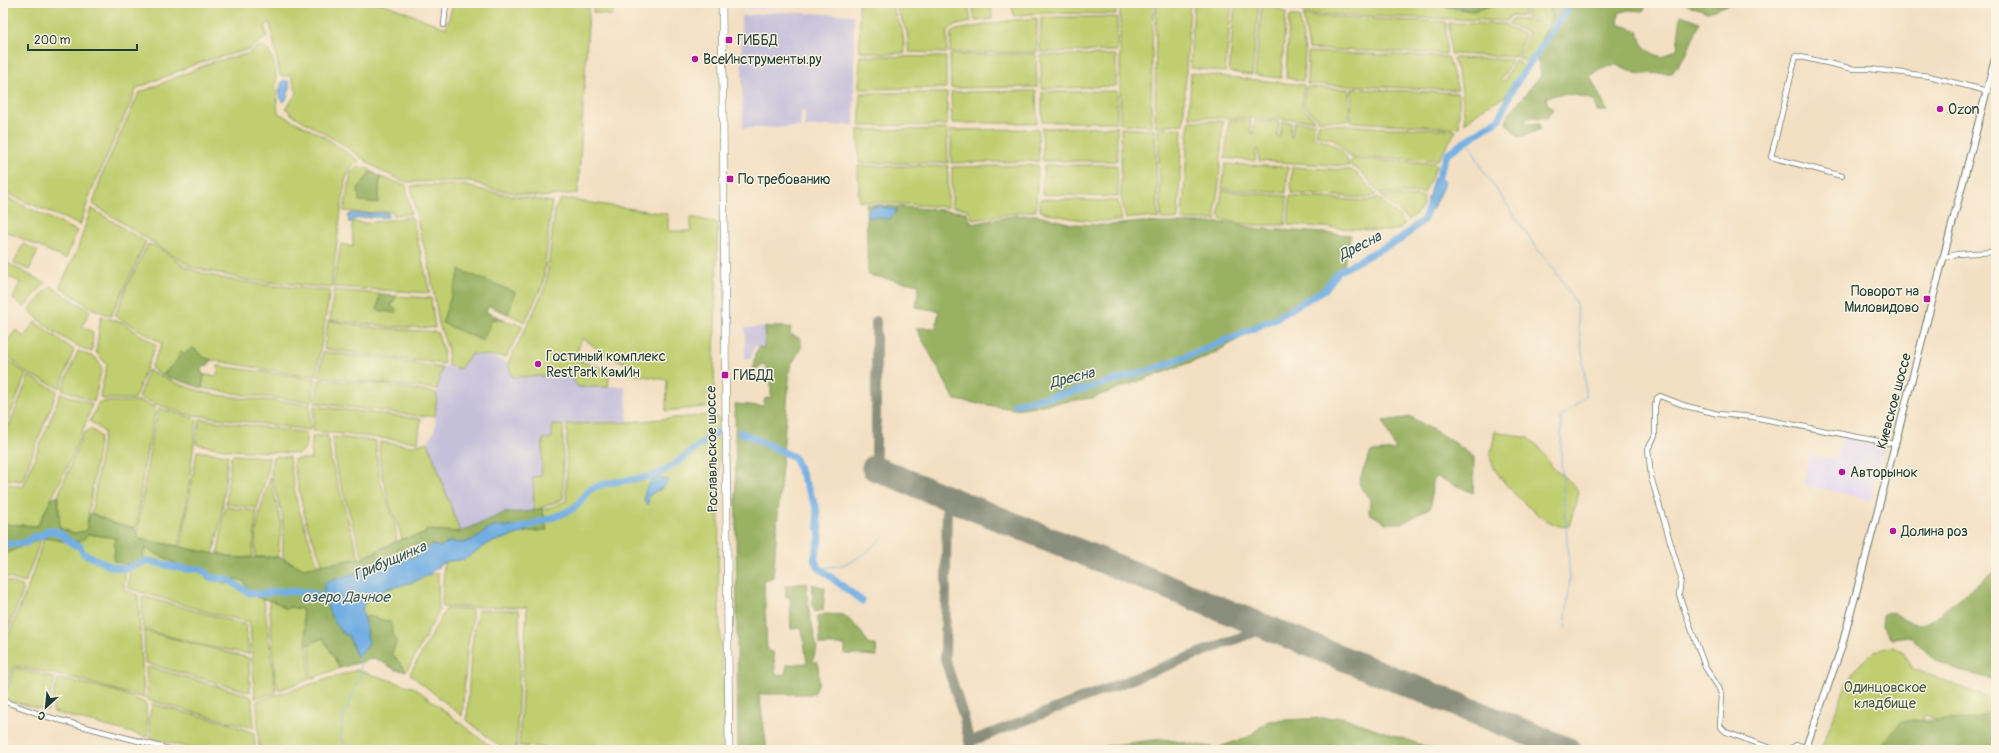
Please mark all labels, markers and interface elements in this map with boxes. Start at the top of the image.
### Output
scale bar [28,26,137,52]
place label: ГИББД [737,32,778,49]
text: 200 m [34,33,71,48]
marker: ГИББД [724,35,734,45]
place label: ВсеИнструменты.ру [703,51,822,68]
marker: ВсеИнструменты.ру [690,54,700,64]
place label: Ozon [1948,101,1980,118]
marker: Ozon [1935,104,1945,114]
place label: По требованию [738,171,831,188]
marker: По требованию [725,174,735,184]
water label: Дресна [1334,227,1386,265]
place label: Поворот на Миловидово [1844,283,1919,316]
marker: Поворот на Миловидово [1922,294,1932,304]
place label: Гостиный комплекс RestPark КамИн [546,348,666,381]
street label: Киевское шоссе [1873,351,1915,451]
marker: Гостиный комплекс RestPark КамИн [533,359,543,369]
water label: Дресна [1047,363,1097,393]
place label: ГИБДД [733,367,774,384]
marker: ГИБДД [720,370,730,380]
street label: Рославльское шоссе [702,386,722,512]
place label: Авторынок [1850,464,1918,481]
marker: Авторынок [1837,467,1847,477]
place label: Долина роз [1900,523,1968,540]
marker: Долина роз [1888,526,1898,536]
water label: Грибущинка [351,537,430,585]
water label: озеро Дачное [302,588,391,607]
park label: Одинцовское кладбище [1844,679,1926,712]
north arrow [26,687,66,727]
text: С [36,708,48,723]

